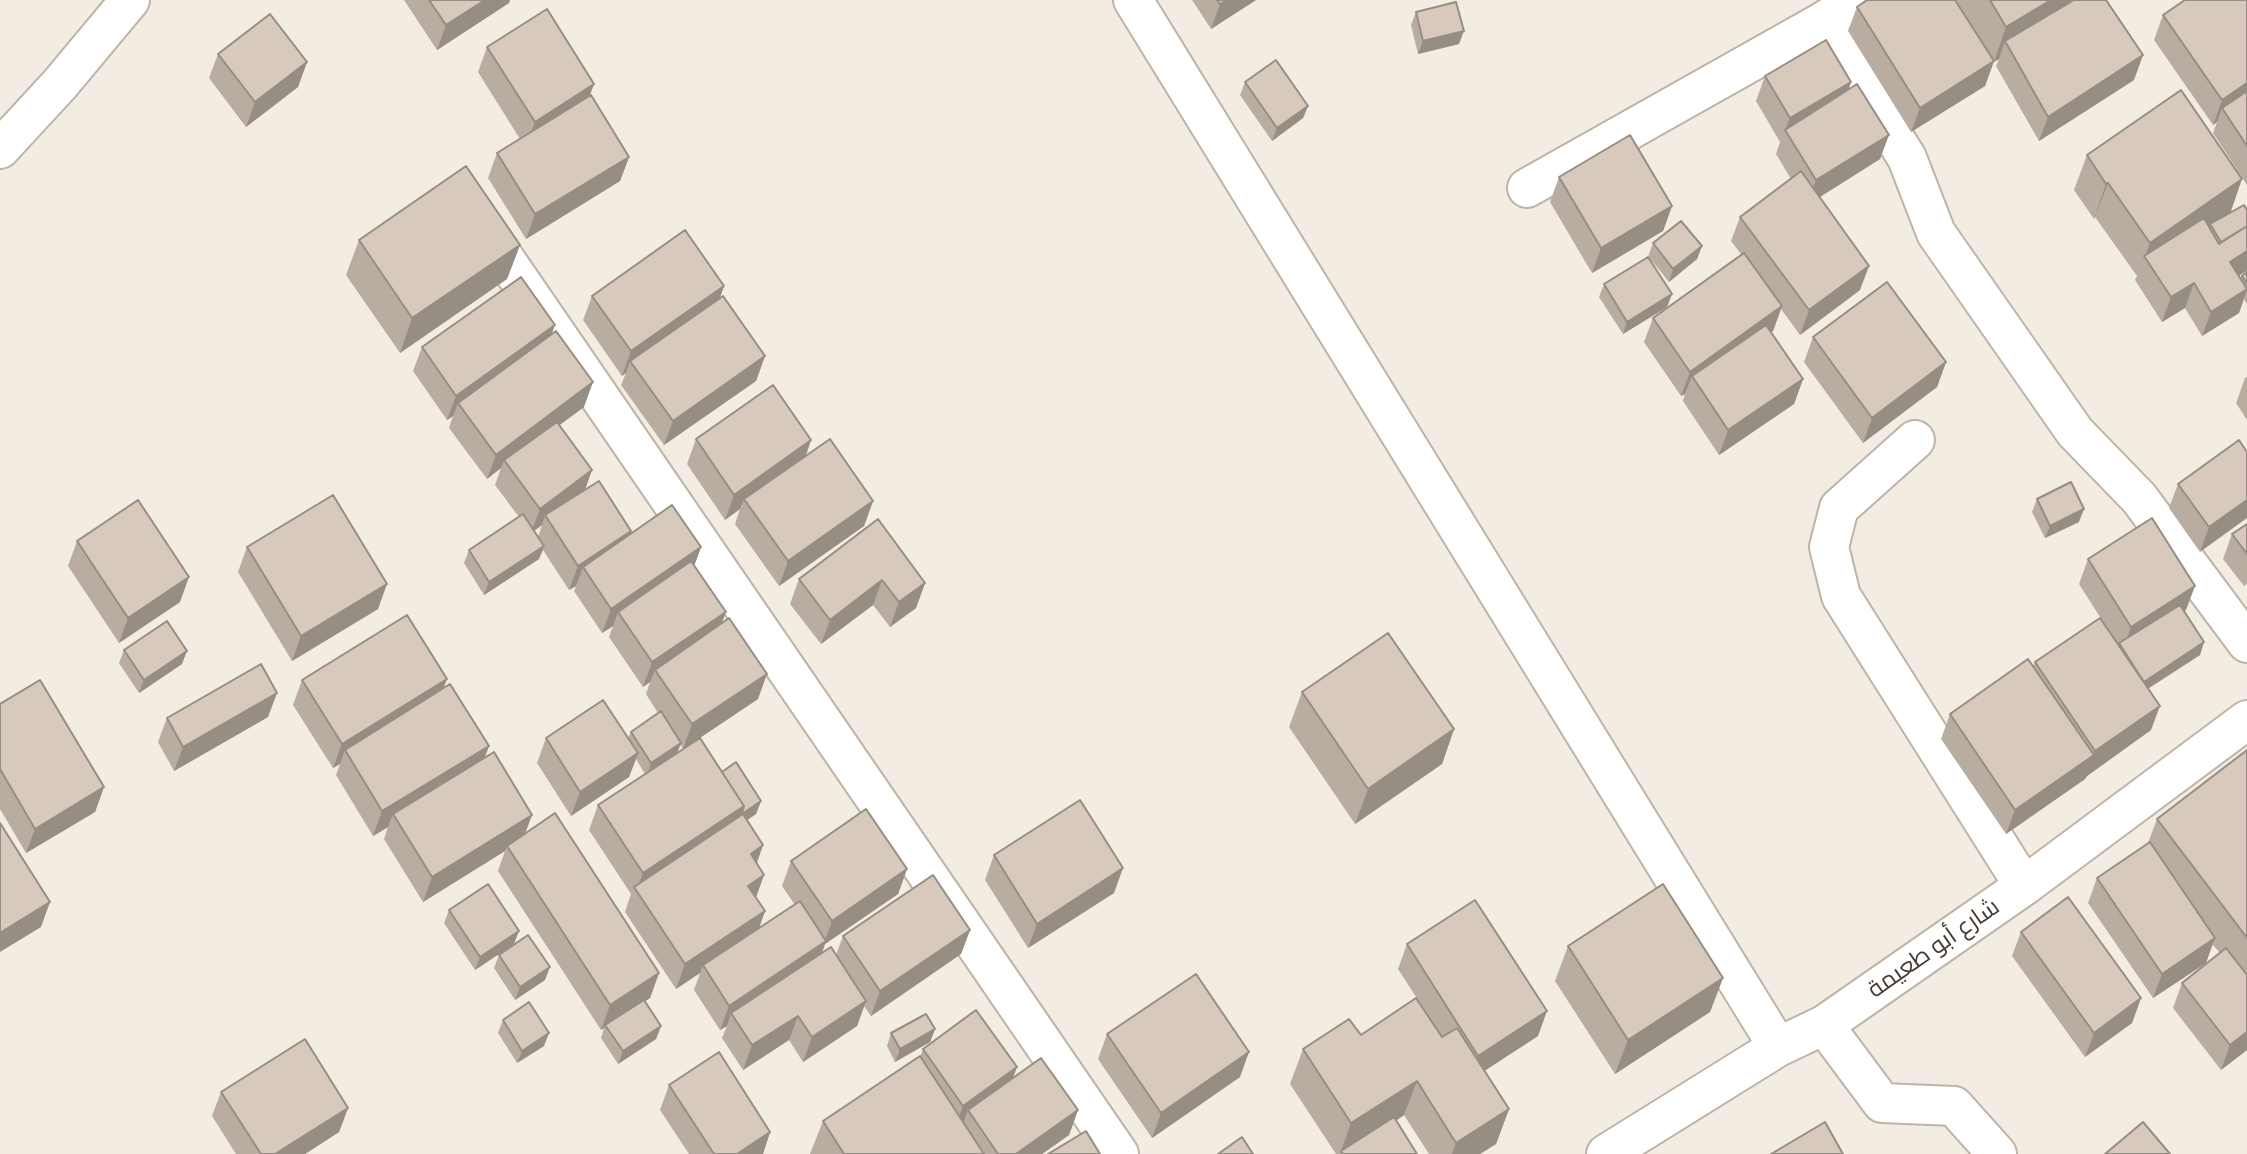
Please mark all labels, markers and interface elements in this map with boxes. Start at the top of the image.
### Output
street label: شارع أبو طعيمة [1863,893,2005,1005]

